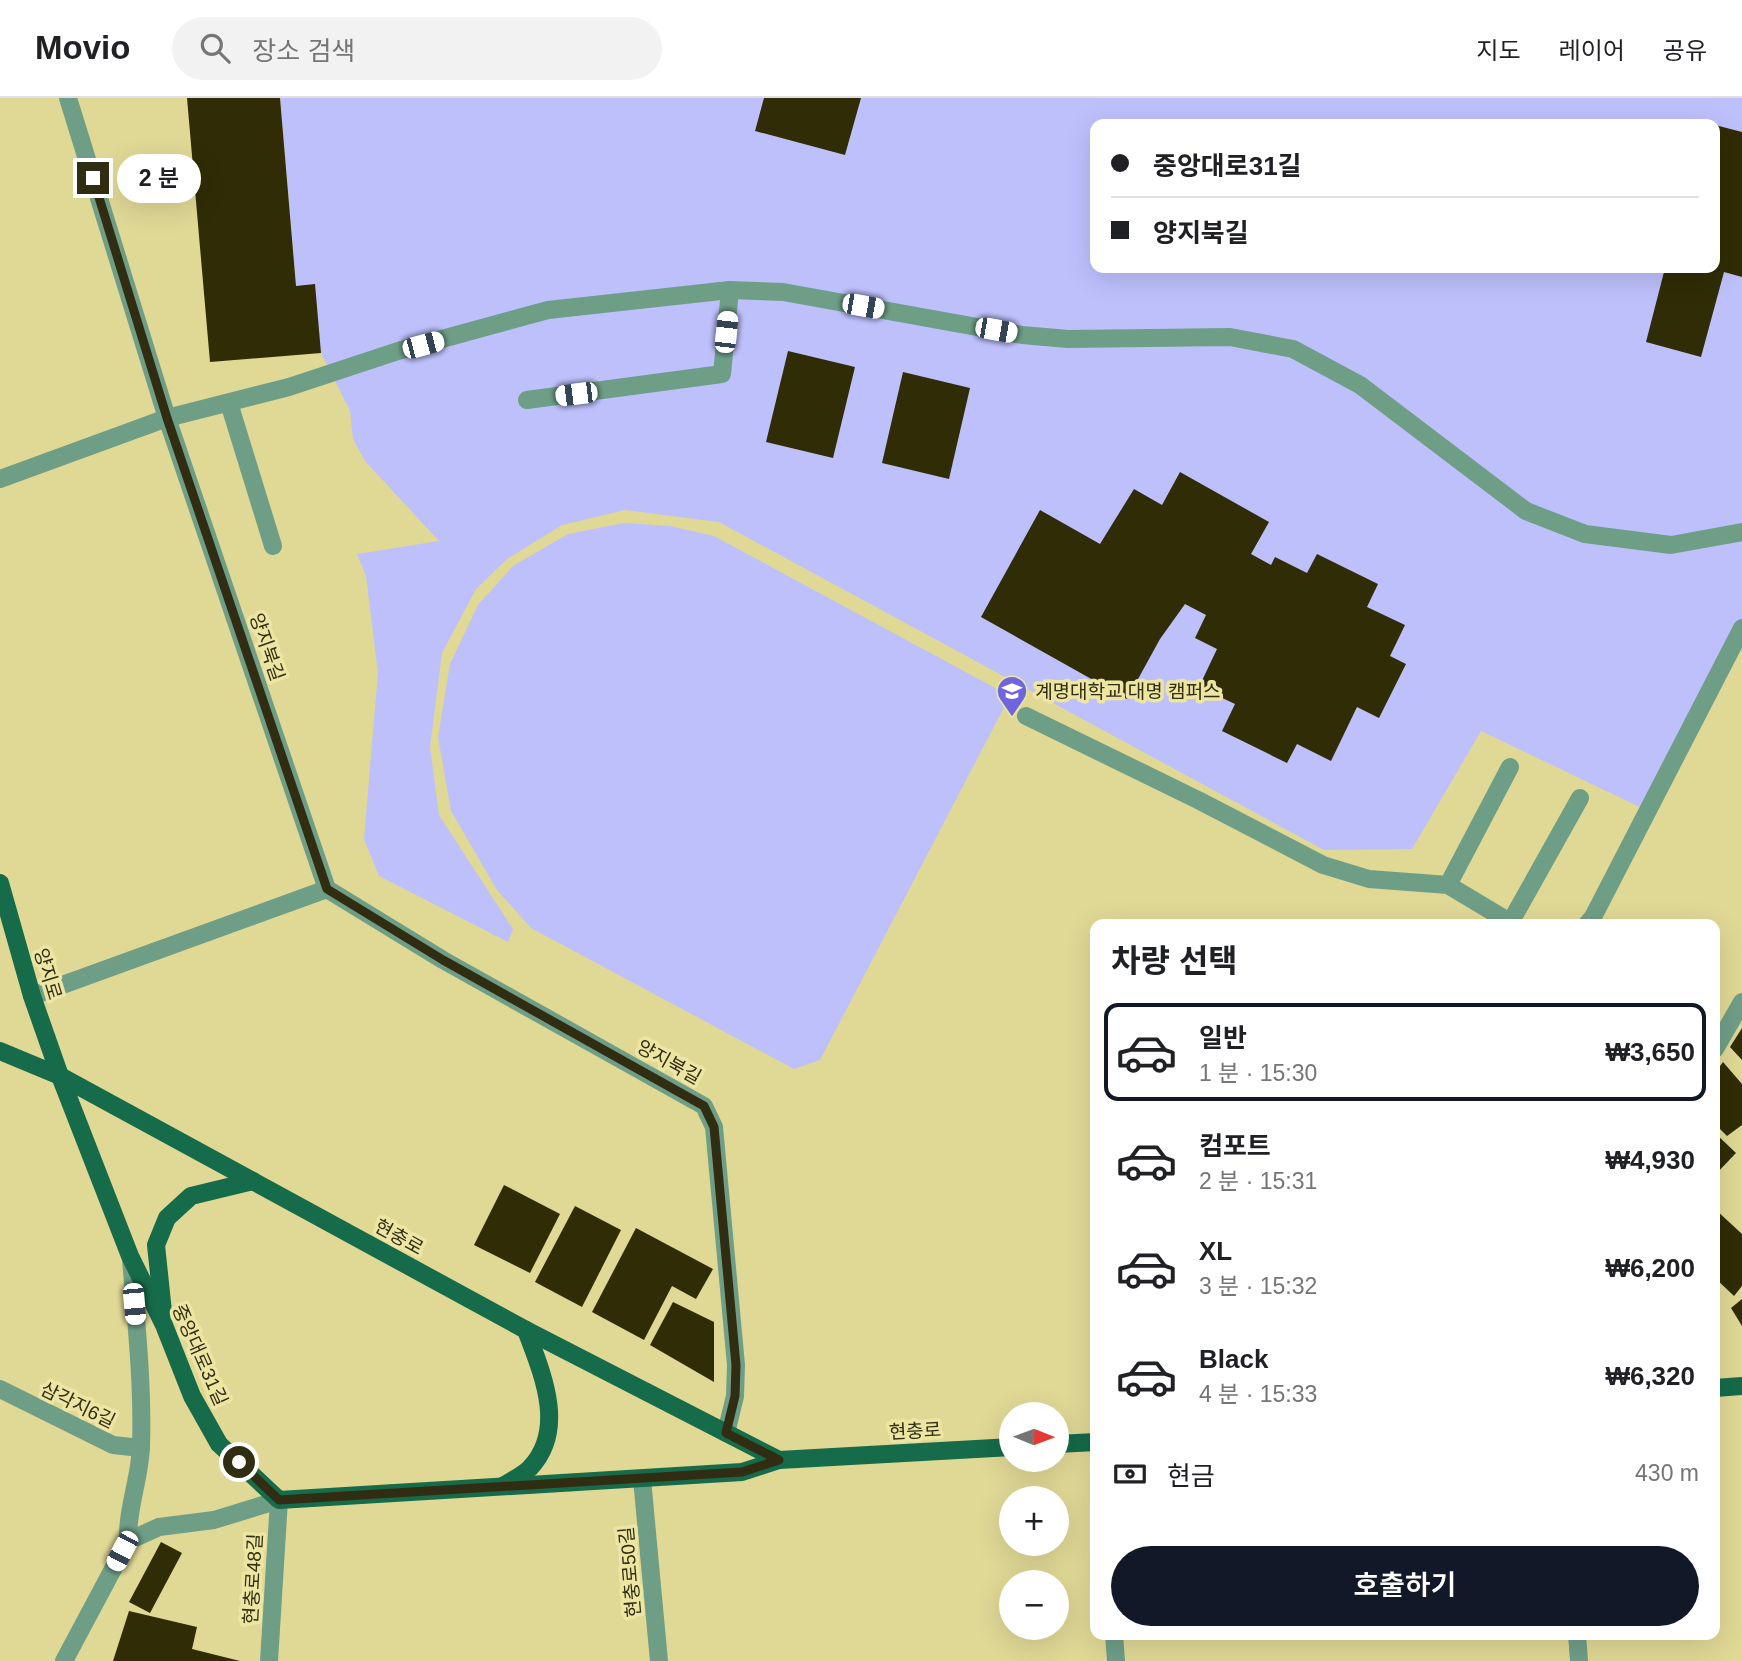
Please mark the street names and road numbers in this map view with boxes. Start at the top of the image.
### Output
street label: 양지북길 [246,611,288,683]
street label: 양지로 [30,946,66,1002]
street label: 양지북길 [633,1036,705,1088]
street label: 현충로 [371,1215,427,1259]
street label: 중앙대로31길 [168,1301,232,1409]
street label: 삼각지6길 [37,1378,119,1432]
street label: 현충로 [888,1419,942,1443]
street label: 현충로50길 [616,1526,644,1618]
street label: 현충로48길 [240,1533,266,1625]

